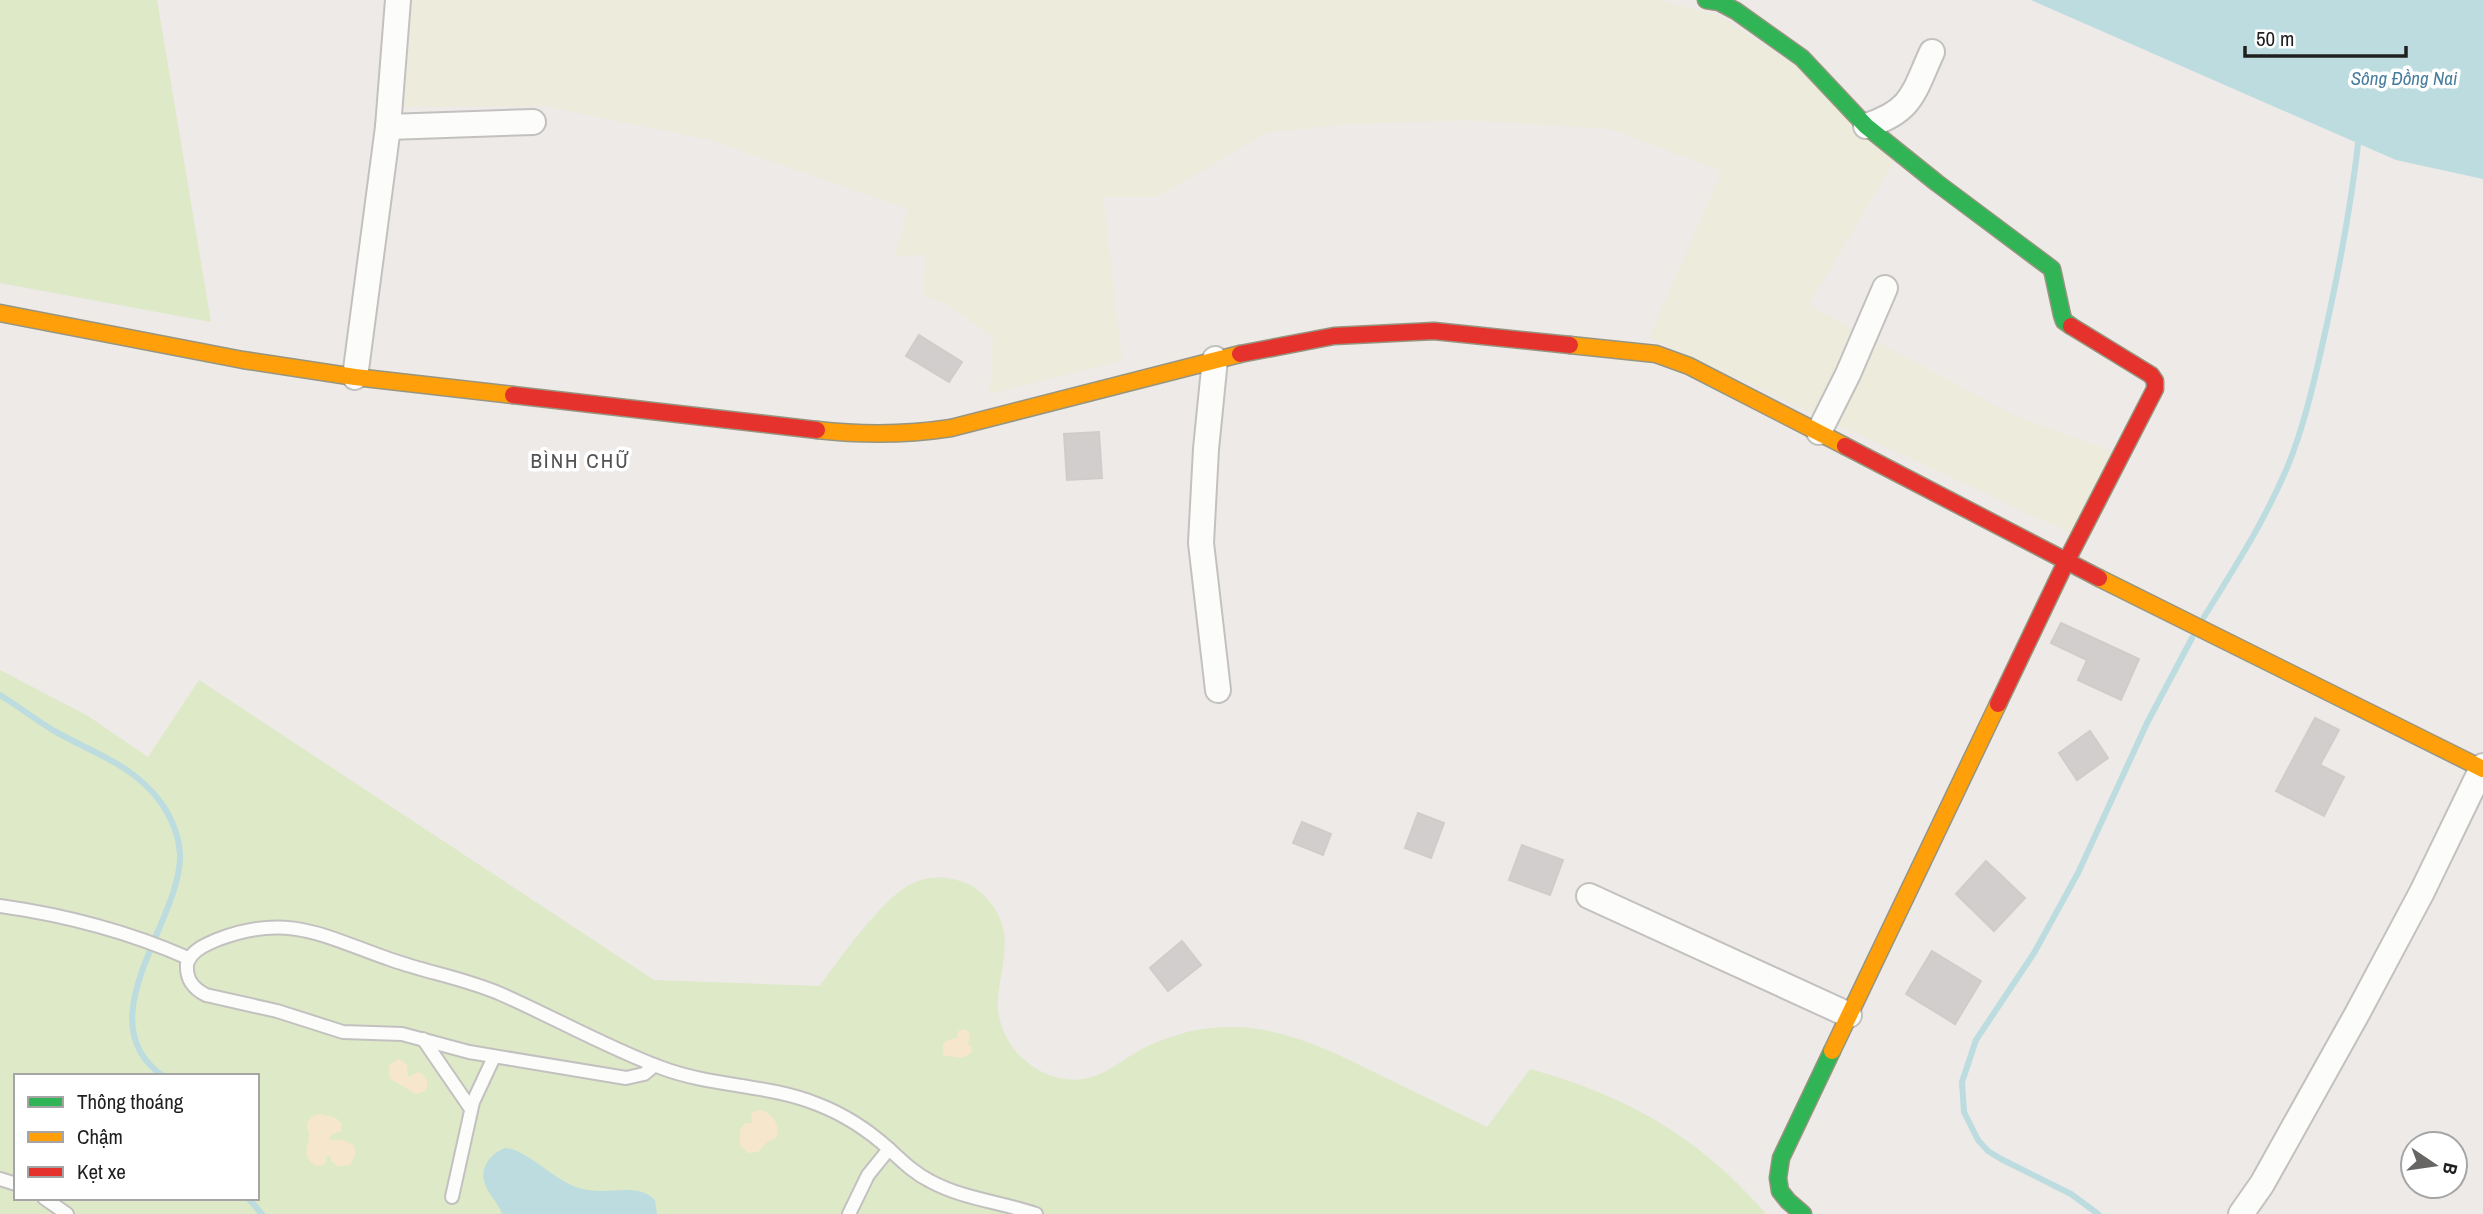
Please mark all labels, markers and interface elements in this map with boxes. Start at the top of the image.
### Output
scale bar [2245,14,2406,58]
text: 50 m [2256,24,2294,53]
water label: Sông Đồng Nai [2351,65,2458,91]
district label: BÌNH CHỮ [530,446,630,475]
legend [14,1074,259,1200]
text: Thông thoáng [77,1087,184,1116]
text: Chậm [77,1122,123,1151]
north arrow [2399,1130,2469,1200]
text: Kẹt xe [77,1157,126,1186]
text: B [2437,1160,2464,1177]

